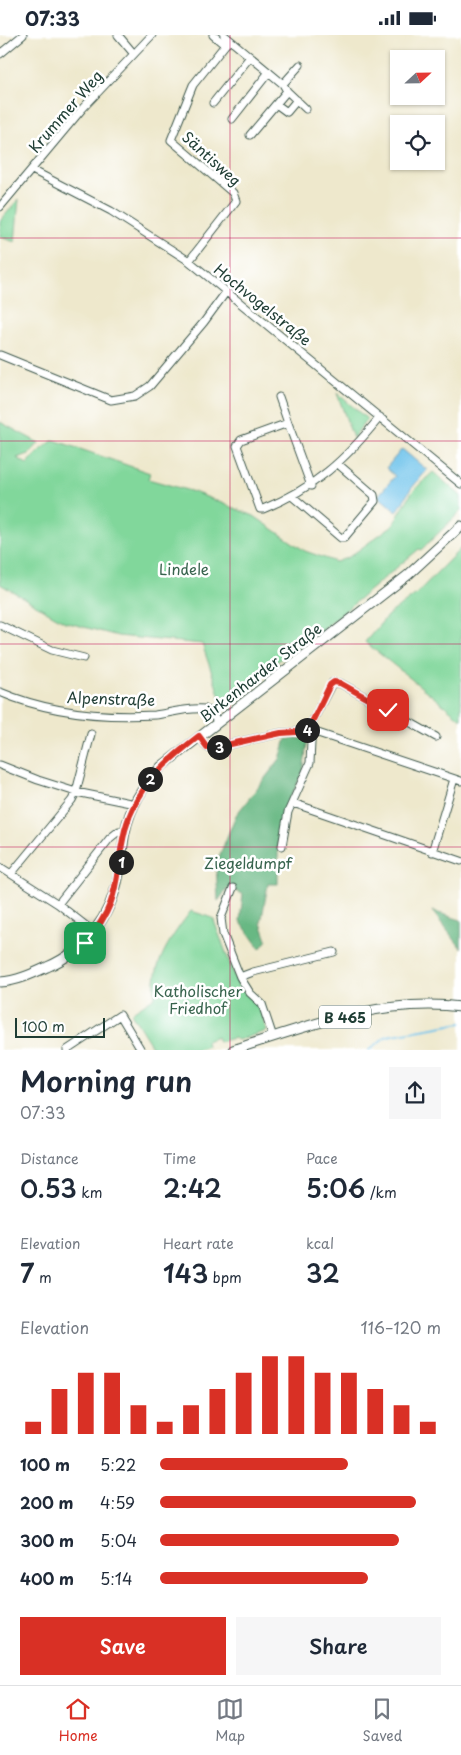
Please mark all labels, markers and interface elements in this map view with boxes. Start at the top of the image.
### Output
text: 07:33 [25,4,80,32]
north arrow [390,50,445,105]
map controls [390,50,445,170]
street label: Krummer Weg [23,65,107,157]
button: locate [390,115,445,170]
street label: Säntisweg [177,125,247,191]
street label: Hochvogelstraße [209,257,317,351]
park label: Lindele [159,557,209,580]
street label: Birkenharder Straße [194,617,326,727]
street label: Alpenstraße [67,685,156,711]
pin [367,689,409,731]
icon: check [374,696,402,724]
pin: 4 [294,717,320,743]
text: 4 [303,720,312,741]
pin: 3 [206,735,232,759]
text: 3 [215,737,224,758]
pin: 2 [138,767,162,791]
text: 2 [146,769,155,790]
pin: 1 [108,849,134,875]
park label: Ziegeldumpf [204,851,293,874]
text: 1 [118,852,125,873]
pin [64,922,106,964]
icon: arrive [71,929,99,957]
park label: Katholischer Friedhof [154,979,242,1019]
road number: B 465 [319,1005,371,1029]
scale bar [15,1015,105,1038]
text: 100 m [22,1016,65,1037]
text: Morning run [20,1059,192,1102]
button: share [389,1067,441,1119]
text: 07:33 [20,1100,66,1124]
text: Distance [20,1148,79,1169]
text: Time [163,1148,196,1169]
text: Pace [306,1148,338,1169]
text: 0.53 [20,1169,77,1207]
text: 2:42 [163,1169,222,1207]
text: 5:06 [306,1169,365,1207]
text: km [77,1182,102,1203]
text: /km [365,1182,397,1203]
text: Elevation [20,1233,80,1254]
text: Heart rate [163,1233,234,1254]
text: kcal [306,1233,334,1254]
text: 7 [20,1254,34,1292]
text: 143 [163,1254,208,1292]
text: 32 [306,1254,340,1292]
text: m [34,1267,52,1288]
text: bpm [208,1267,242,1288]
text: Elevation [20,1315,89,1339]
text: 116–120 m [360,1315,441,1339]
text: 100 m [20,1452,70,1476]
text: 5:22 [100,1452,136,1476]
text: 200 m [20,1490,74,1514]
text: 4:59 [100,1490,135,1514]
text: 300 m [20,1528,74,1552]
text: 5:04 [100,1528,137,1552]
text: 400 m [20,1566,74,1590]
text: 5:14 [100,1566,133,1590]
button: Save [20,1617,226,1675]
button: Share [236,1617,441,1675]
tab: Home [59,1695,98,1746]
tab: Map [215,1695,245,1746]
tab: Saved [363,1695,402,1746]

